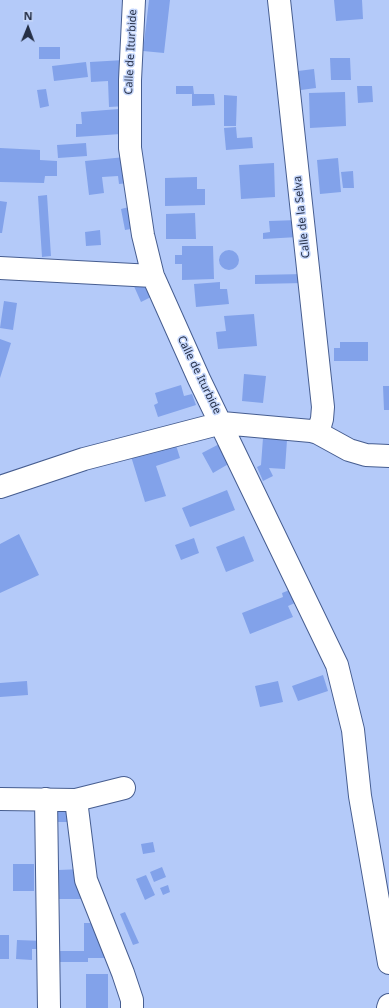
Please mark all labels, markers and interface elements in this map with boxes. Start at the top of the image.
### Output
north arrow [8,8,48,48]
text: N [24,8,33,23]
street label: Calle de Iturbide [122,9,140,95]
street label: Calle de la Selva [291,175,313,259]
street label: Calle de Iturbide [174,334,224,416]

